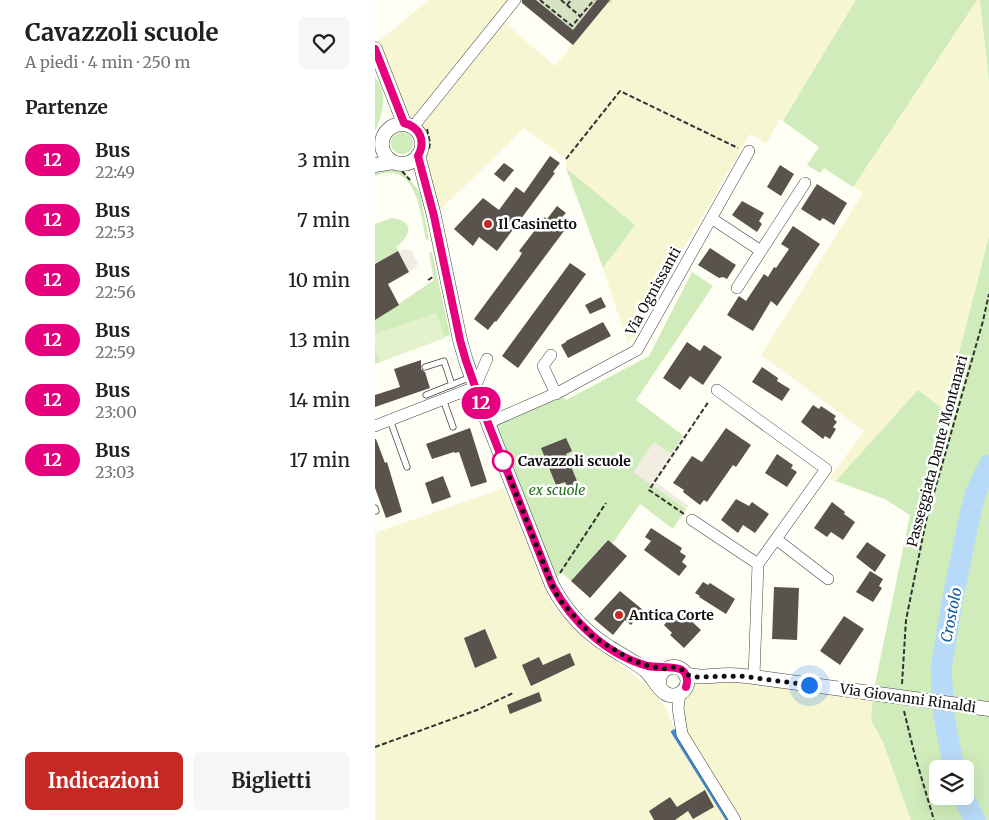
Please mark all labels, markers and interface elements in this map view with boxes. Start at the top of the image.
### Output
text: Cavazzoli scuole [25,17,219,48]
button: heart [298,17,350,69]
text: A piedi · 4 min · 250 m [25,52,191,72]
text: Partenze [25,95,108,119]
text: Bus [95,138,130,162]
text: 12 [43,148,62,171]
text: 3 min [297,148,350,172]
text: 22:49 [95,162,135,182]
text: Bus [95,198,130,222]
text: 12 [43,208,62,231]
text: 7 min [297,208,350,232]
place label: Il Casinetto [498,215,577,233]
marker: Il Casinetto [482,218,494,230]
text: 22:53 [95,222,135,242]
street label: Via Ognissanti [621,243,685,339]
text: Bus [95,258,130,282]
text: 12 [43,268,62,291]
text: 10 min [288,268,350,292]
text: 22:56 [95,282,136,302]
text: Bus [95,318,130,342]
text: 12 [43,328,62,351]
text: 13 min [289,328,350,352]
text: 22:59 [95,342,135,362]
street label: Passeggiata Dante Montanari [903,353,971,549]
text: Bus [95,378,130,402]
line badge: 12 [459,387,503,419]
text: 12 [43,388,62,411]
text: 14 min [289,388,350,412]
text: 12 [472,391,490,414]
text: 23:00 [95,402,137,422]
text: Bus [95,438,130,462]
text: 12 [43,448,62,471]
text: 17 min [290,448,350,472]
marker: Cavazzoli scuole [492,450,514,472]
place label: Cavazzoli scuole [518,452,631,470]
text: 23:03 [95,462,135,482]
park label: ex scuole [529,481,585,499]
water label: Crostolo [936,586,966,644]
place label: Antica Corte [628,606,714,624]
marker: Antica Corte [613,609,625,621]
your location [797,673,822,698]
street label: Via Giovanni Rinaldi [838,679,978,717]
button: Indicazioni [25,752,183,810]
button: Biglietti [193,752,350,810]
map controls [929,760,974,805]
button: layers [929,760,974,805]

